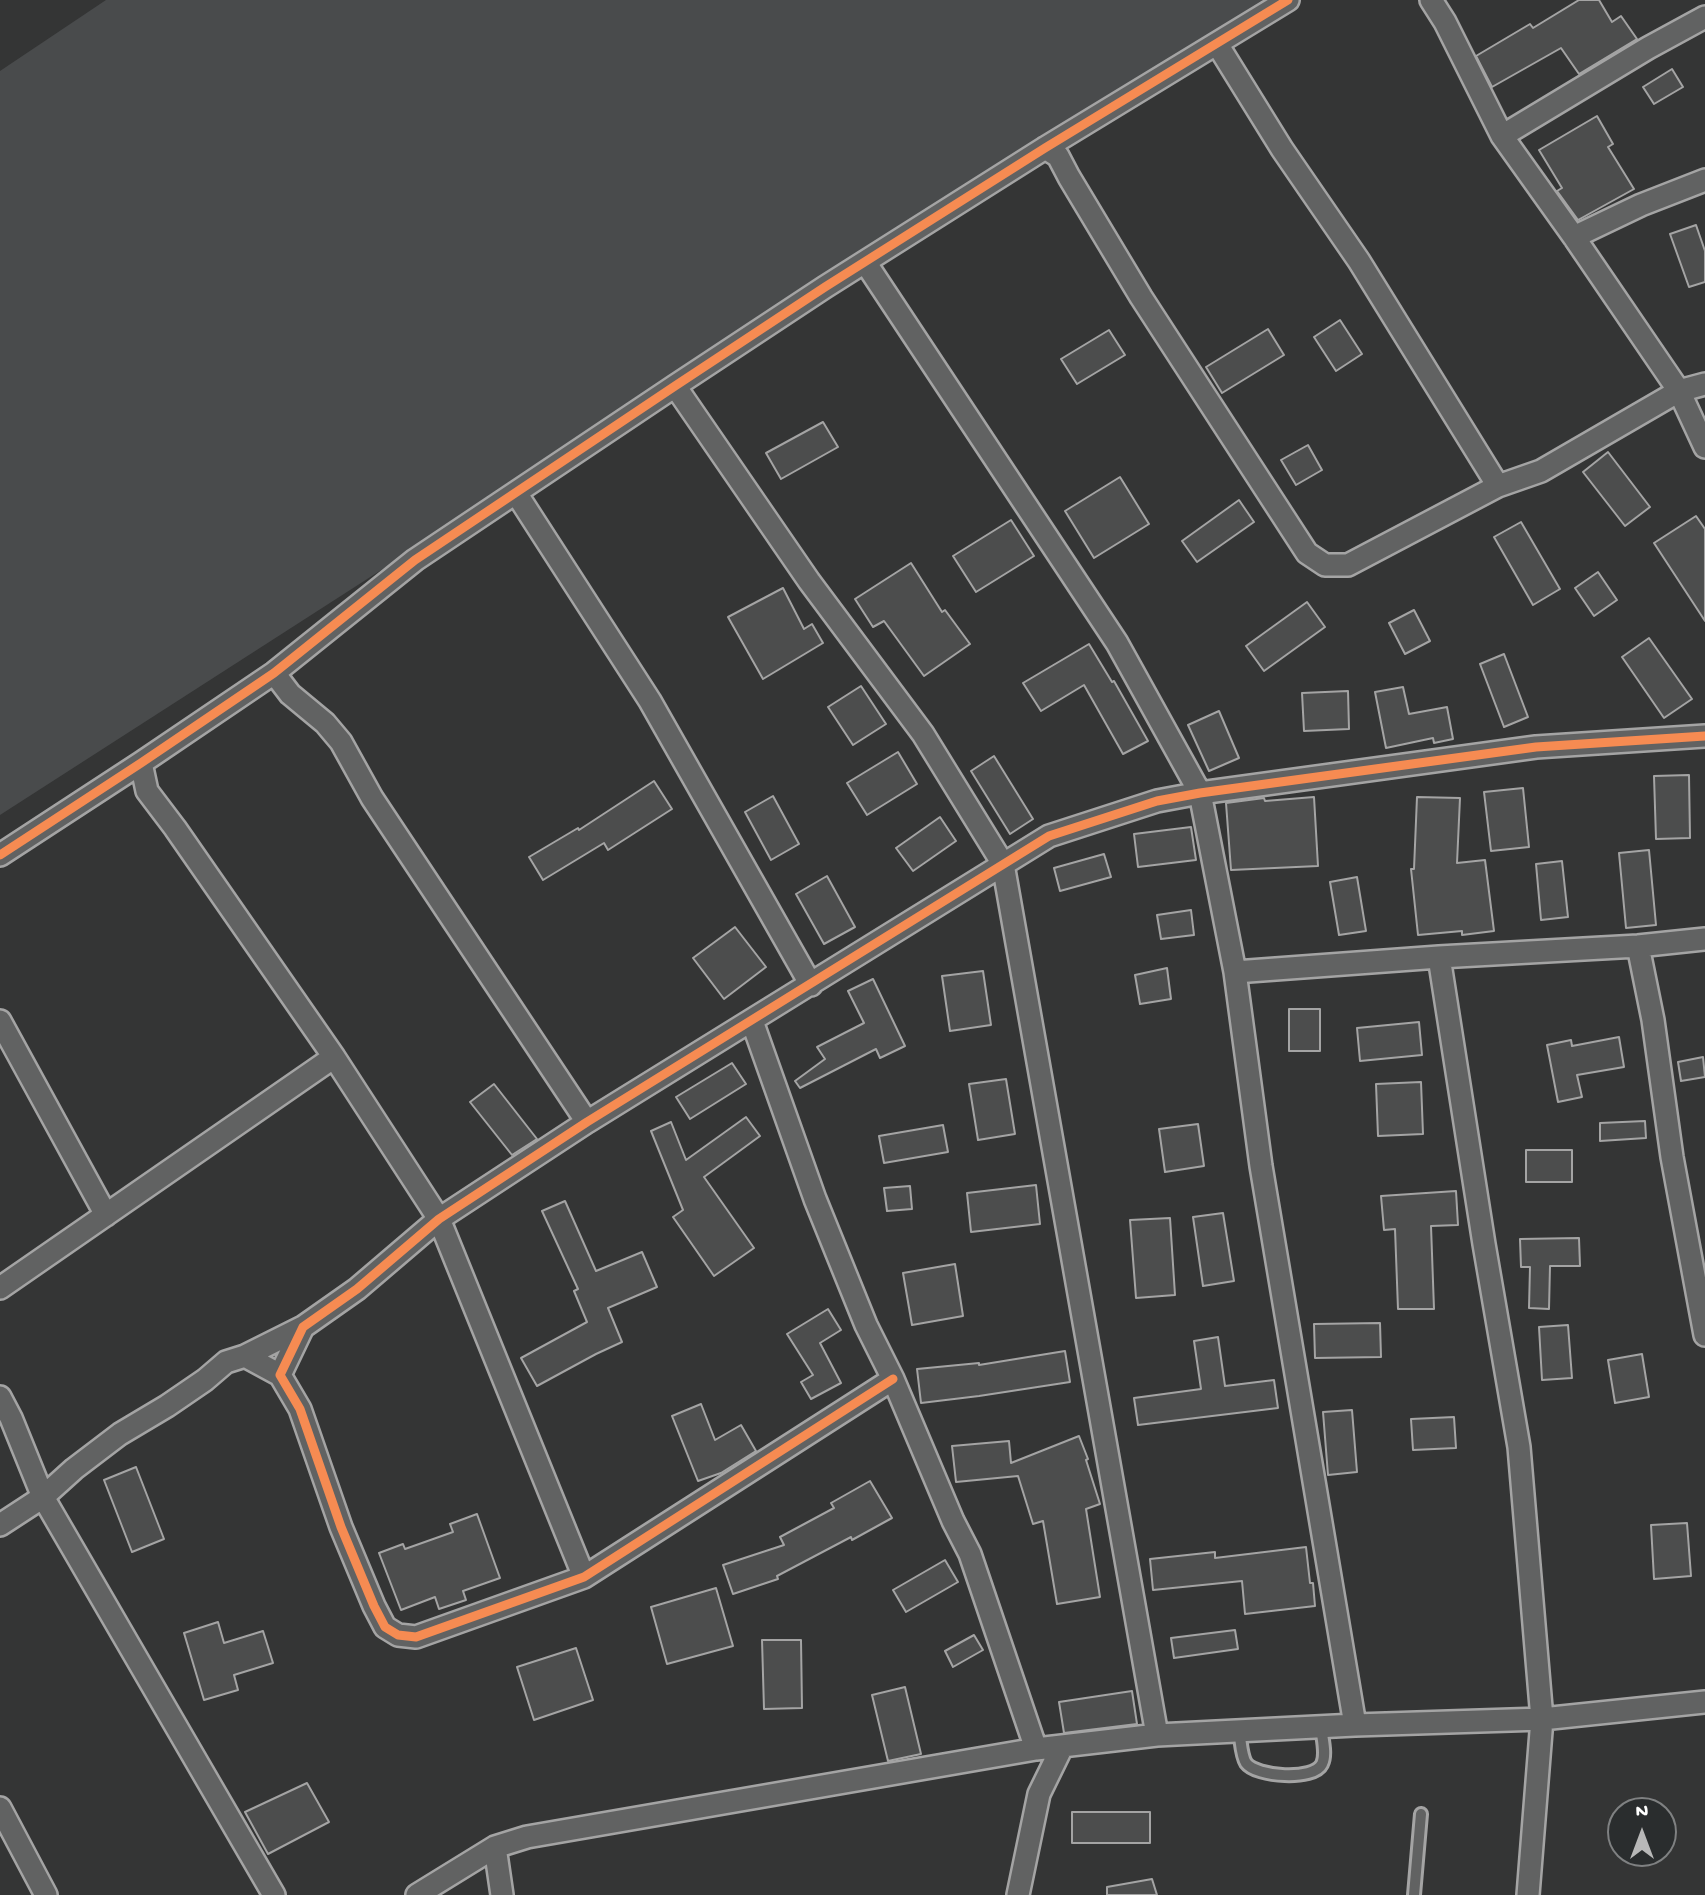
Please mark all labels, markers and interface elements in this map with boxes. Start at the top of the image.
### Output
north arrow [1607,1797,1677,1867]
text: N [1636,1801,1648,1824]

